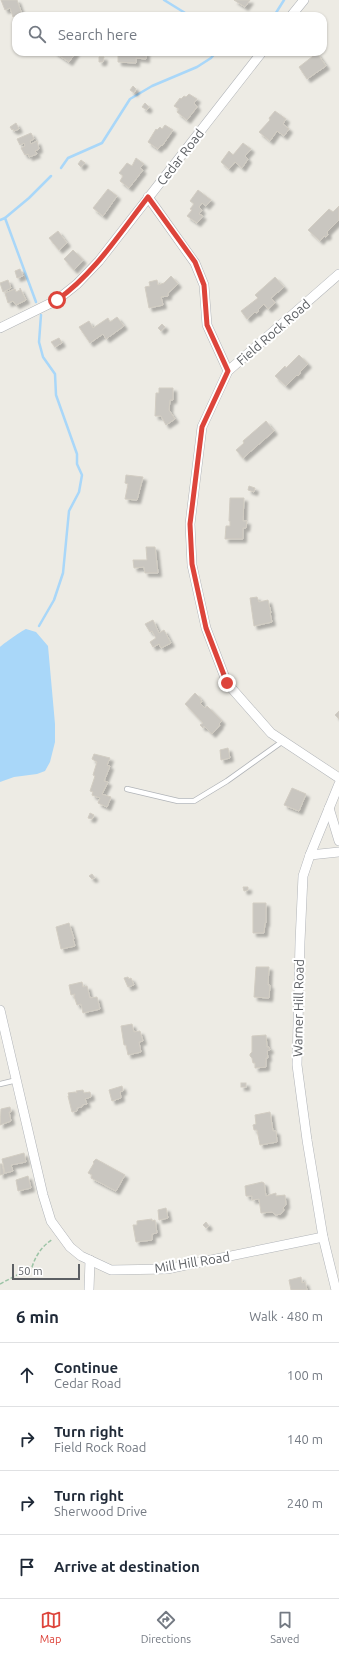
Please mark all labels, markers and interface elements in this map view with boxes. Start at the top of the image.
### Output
search box [12,12,327,56]
icon: search [26,23,48,45]
text: Search here [58,26,137,43]
street label: Cedar Road [154,126,206,188]
route start [48,291,66,309]
street label: Field Rock Road [234,296,312,368]
route end [218,674,236,692]
street label: Warner Hill Road [290,959,306,1057]
street label: Mill Hill Road [153,1249,231,1275]
scale bar [12,1262,80,1281]
text: 50 m [18,1265,42,1277]
text: 6 min [16,1307,59,1326]
text: Walk · 480 m [249,1309,323,1323]
text: Continue [54,1359,118,1376]
icon: ahead [16,1364,38,1386]
text: 100 m [287,1368,323,1382]
text: Cedar Road [54,1376,121,1390]
text: Turn right [54,1423,124,1440]
icon: right [16,1428,38,1450]
text: 140 m [287,1432,323,1446]
text: Field Rock Road [54,1440,146,1454]
text: Turn right [54,1487,124,1504]
icon: right [16,1492,38,1514]
text: 240 m [287,1496,323,1510]
text: Sherwood Drive [54,1504,147,1518]
icon: arrive [16,1556,38,1578]
text: Arrive at destination [54,1558,200,1575]
tab: Map [40,1609,62,1645]
tab: Directions [141,1609,191,1645]
tab: Saved [270,1609,299,1645]

